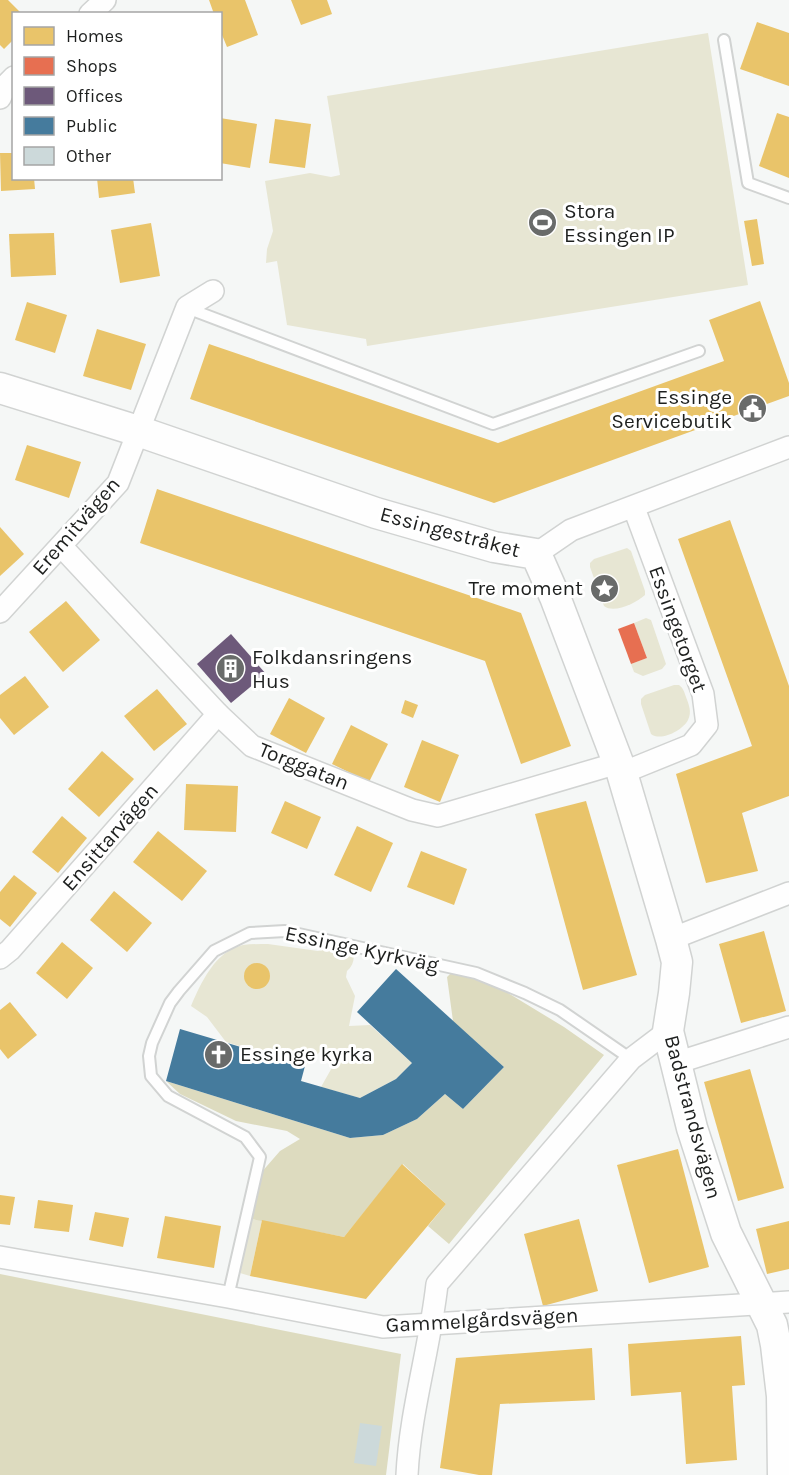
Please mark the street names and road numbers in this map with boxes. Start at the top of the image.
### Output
street label: Eremitvägen [27,472,125,580]
street label: Essingestråket [377,502,523,562]
street label: Essingetorget [644,563,712,696]
street label: Torggatan [255,737,353,795]
street label: Ensittarvägen [57,779,163,895]
street label: Essinge Kyrkväg [283,921,441,977]
street label: Badstrandsvägen [660,1032,726,1202]
street label: Gammelgårdsvägen [385,1303,579,1337]

